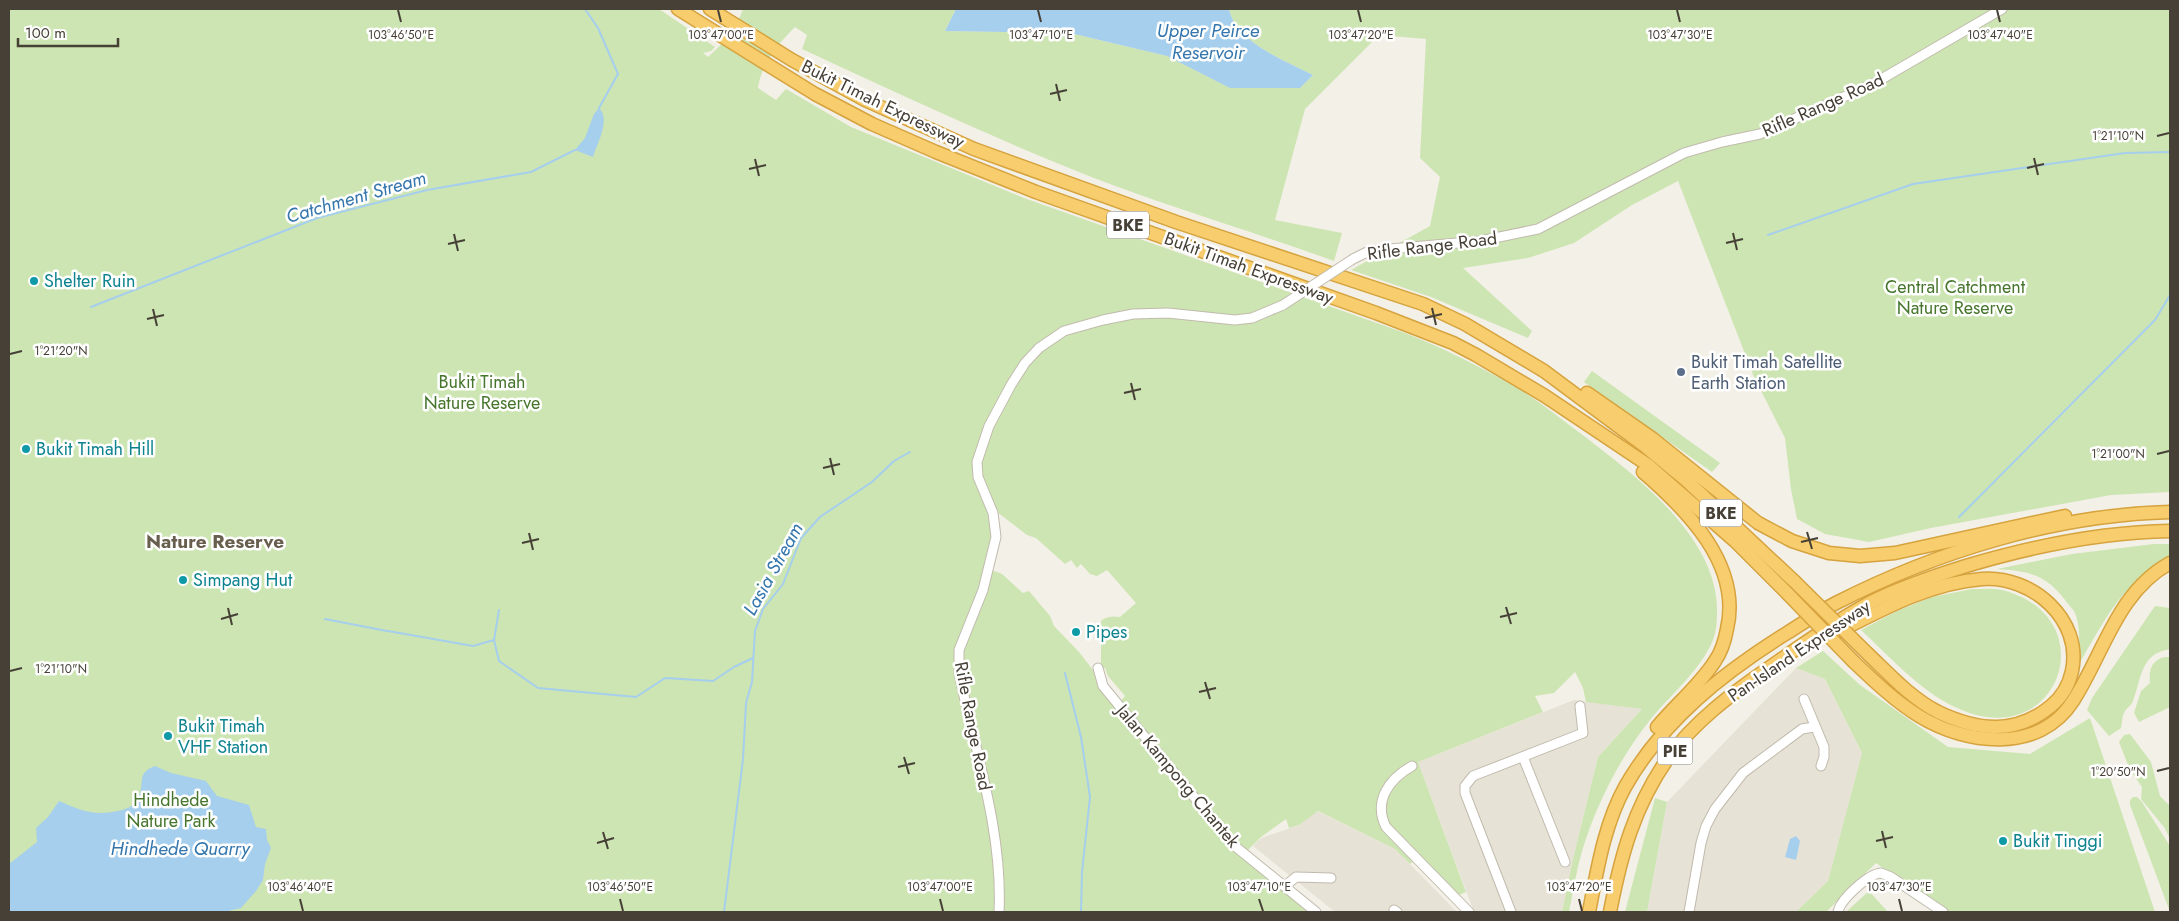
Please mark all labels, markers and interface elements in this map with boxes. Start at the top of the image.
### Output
scale bar [18,15,118,47]
water label: Upper Peirce Reservoir [1157,17,1260,66]
text: 100 m [25,22,66,44]
text: 103°46'50"E [368,26,434,44]
text: 103°47'00"E [688,26,754,44]
text: 103°47'10"E [1009,26,1073,44]
text: 103°47'20"E [1328,26,1394,44]
text: 103°47'30"E [1647,26,1713,44]
text: 103°47'40"E [1967,26,2033,44]
street label: Bukit Timah Expressway [797,53,969,155]
street label: Rifle Range Road [1758,67,1888,143]
text: 1°21'10"N [2092,127,2144,145]
water label: Catchment Stream [283,164,429,230]
road number: BKE [1107,212,1149,238]
street label: Bukit Timah Expressway [1161,225,1337,311]
street label: Rifle Range Road [1366,225,1498,267]
place label: Shelter Ruin [44,268,136,294]
park label: Central Catchment Nature Reserve [1885,274,2026,321]
marker: Shelter Ruin [28,275,40,287]
text: 1°21'20"N [34,342,88,360]
place label: Bukit Timah Satellite Earth Station [1691,349,1842,396]
marker: Bukit Timah Satellite Earth Station [1675,366,1687,378]
park label: Bukit Timah Nature Reserve [424,369,540,416]
place label: Bukit Timah Hill [36,436,154,462]
marker: Bukit Timah Hill [20,443,32,455]
text: 1°21'00"N [2091,445,2145,463]
road number: BKE [1700,499,1742,526]
water label: Lasia Stream [736,518,810,620]
district label: Nature Reserve [146,528,284,555]
place label: Simpang Hut [193,567,293,593]
marker: Simpang Hut [177,574,189,586]
street label: Pan-Island Expressway [1723,594,1875,708]
place label: Pipes [1086,619,1127,645]
marker: Pipes [1070,626,1082,638]
street label: Rifle Range Road [948,659,998,793]
text: 1°21'10"N [35,660,87,678]
street label: Jalan Kampong Chantek [1109,697,1246,853]
place label: Bukit Timah VHF Station [178,713,268,760]
marker: Bukit Timah VHF Station [162,730,174,742]
road number: PIE [1658,738,1692,764]
text: 1°20'50"N [2090,763,2146,781]
park label: Hindhede Nature Park [126,787,216,834]
place label: Bukit Tinggi [2013,828,2103,854]
water label: Hindhede Quarry [110,835,251,862]
marker: Bukit Tinggi [1997,835,2009,847]
text: 103°46'40"E [267,878,333,896]
text: 103°46'50"E [587,878,653,896]
text: 103°47'00"E [907,878,973,896]
text: 103°47'10"E [1227,878,1291,896]
text: 103°47'20"E [1546,878,1612,896]
text: 103°47'30"E [1866,878,1932,896]

